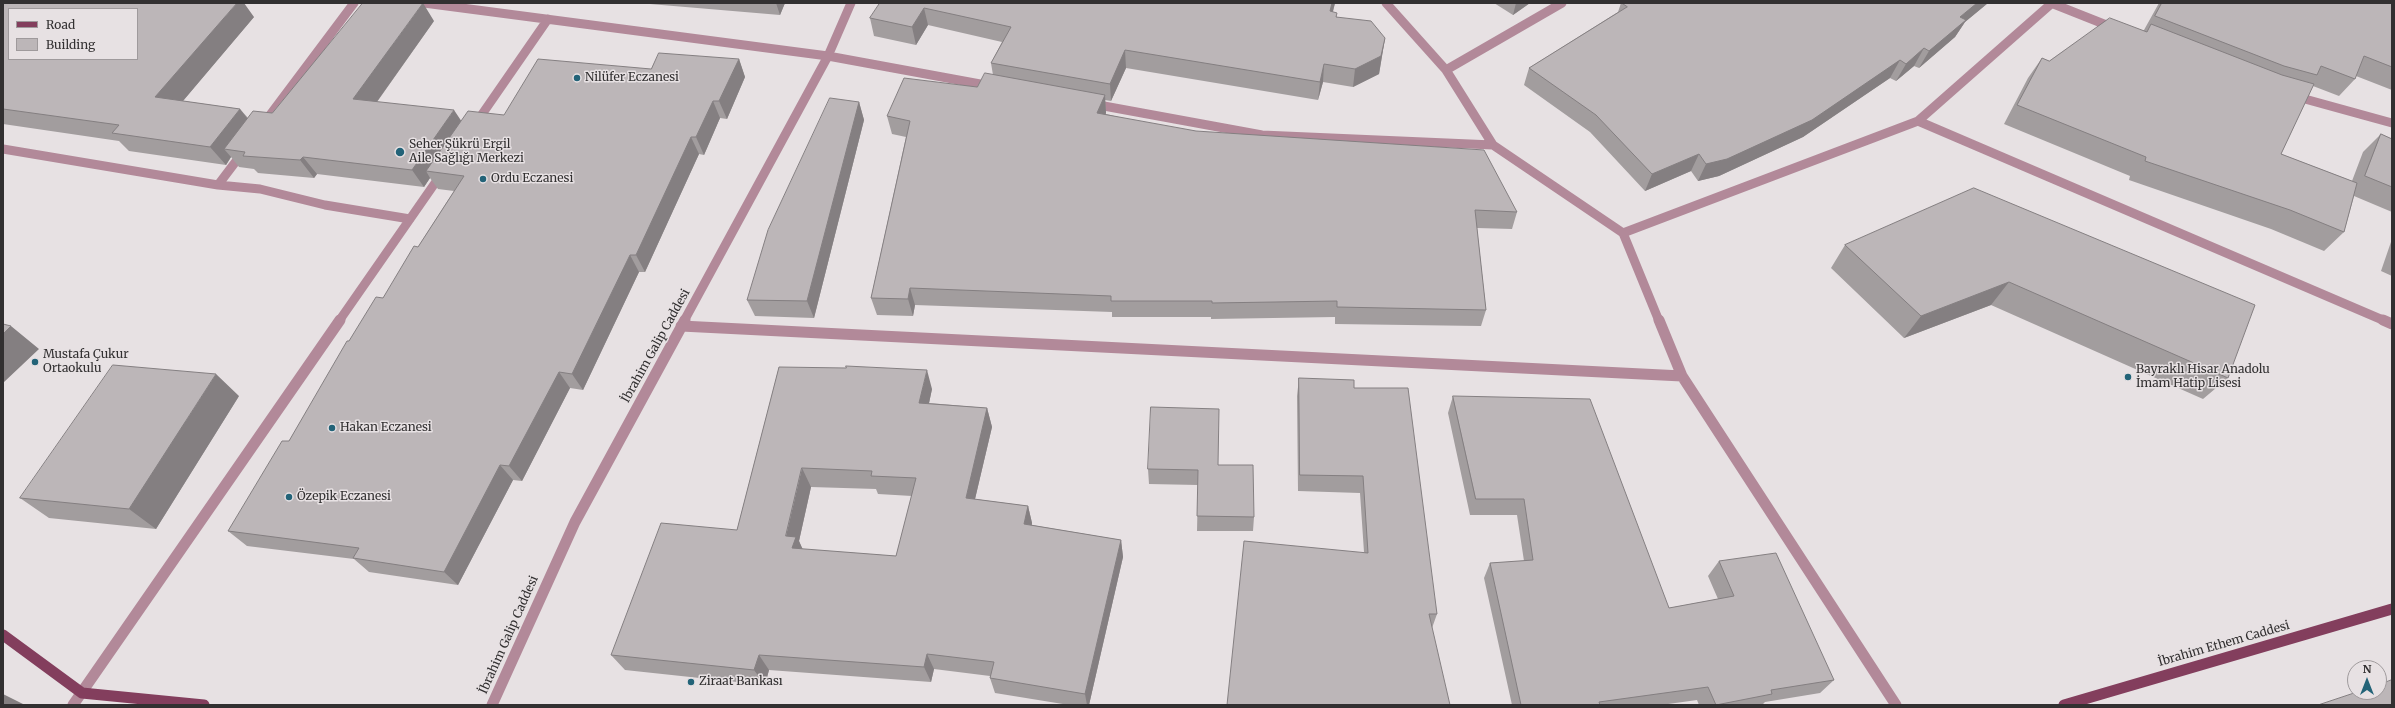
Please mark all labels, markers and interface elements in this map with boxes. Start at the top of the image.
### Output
legend [8,8,138,60]
text: Road [46,17,75,32]
text: Building [46,37,95,52]
place label: Nilüfer Eczanesi [585,71,679,85]
marker: Nilüfer Eczanesi [572,73,582,83]
place label: Seher Şükrü Ergil Aile Sağlığı Merkezi [409,138,524,166]
marker: Seher Şükrü Ergil Aile Sağlığı Merkezi [394,146,406,158]
place label: Ordu Eczanesi [491,172,573,186]
marker: Ordu Eczanesi [478,174,488,184]
street label: İbrahim Galip Caddesi [619,287,693,405]
place label: Mustafa Çukur Ortaokulu [43,348,129,376]
marker: Mustafa Çukur Ortaokulu [30,357,40,367]
place label: Bayraklı Hisar Anadolu İmam Hatip Lisesi [2136,363,2270,391]
marker: Bayraklı Hisar Anadolu İmam Hatip Lisesi [2123,372,2133,382]
place label: Hakan Eczanesi [340,421,432,435]
marker: Hakan Eczanesi [327,423,337,433]
place label: Özepik Eczanesi [297,490,391,504]
marker: Özepik Eczanesi [284,492,294,502]
street label: İbrahim Galip Caddesi [476,574,542,696]
street label: İbrahim Ethem Caddesi [2157,618,2291,670]
north arrow [2347,660,2387,700]
text: N [2363,662,2371,676]
place label: Ziraat Bankası [699,675,783,689]
marker: Ziraat Bankası [686,677,696,687]

